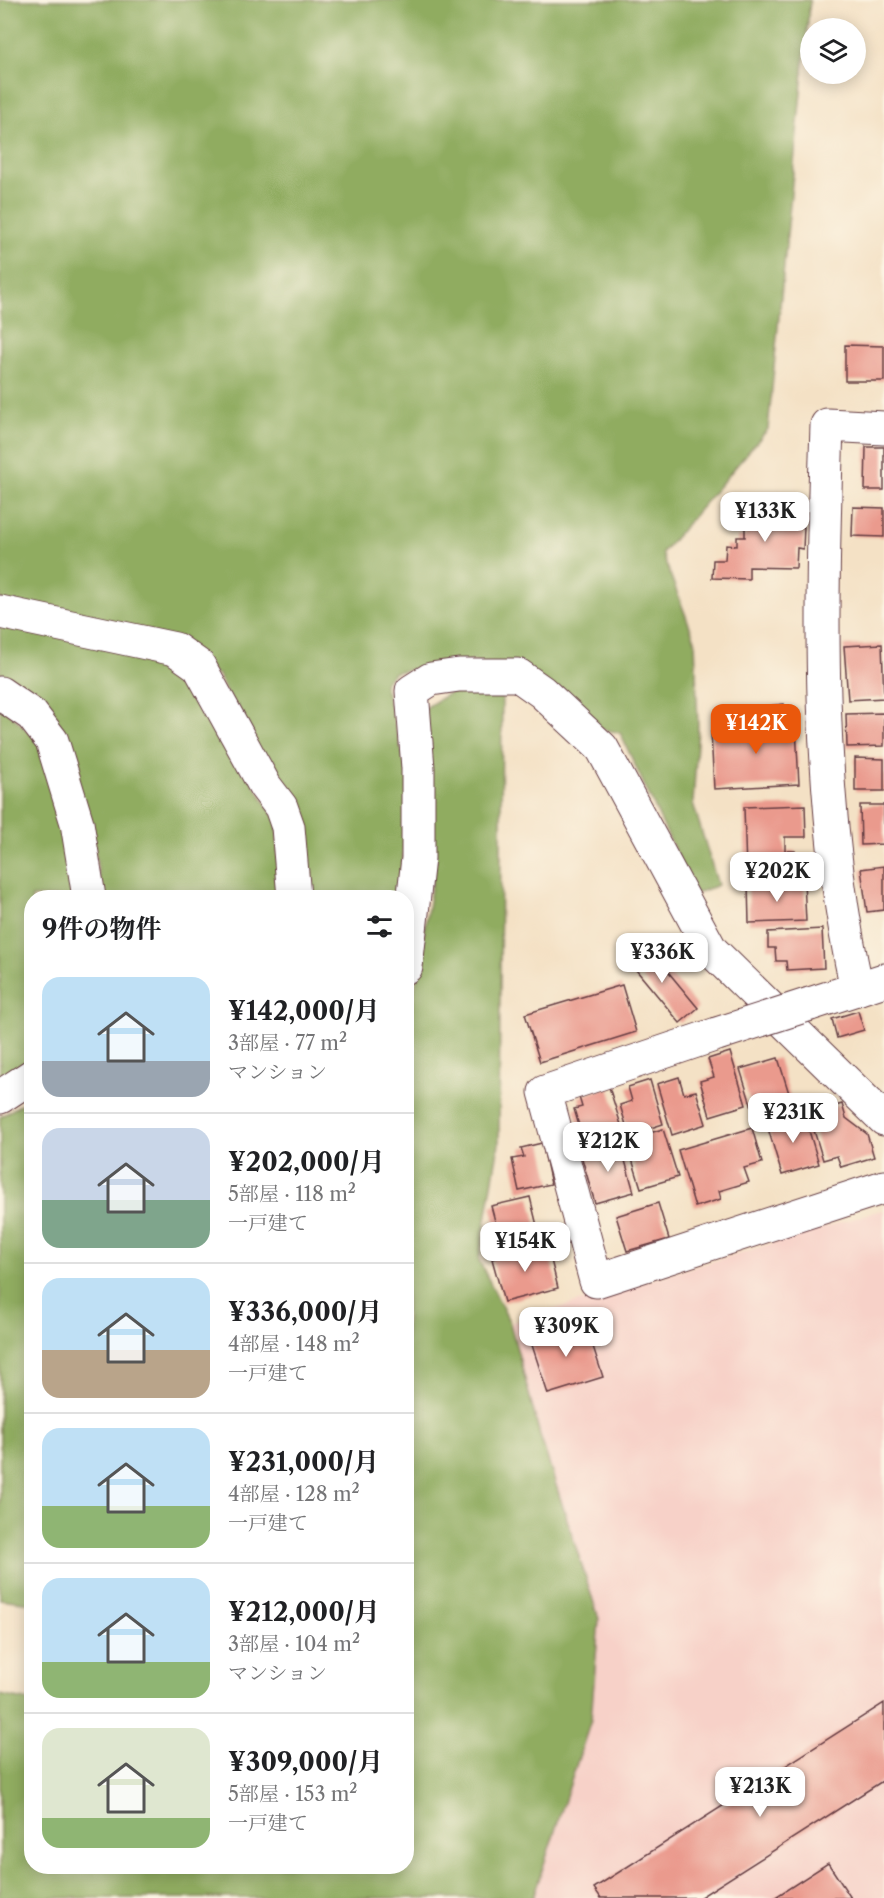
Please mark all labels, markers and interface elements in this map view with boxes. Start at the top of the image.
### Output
map controls [800,18,866,84]
button: layers [800,18,866,84]
pin: ¥133K [723,492,807,543]
text: ¥133K [734,499,796,523]
pin: ¥142K [714,704,798,755]
text: ¥142K [725,711,787,735]
pin: ¥202K [735,852,819,903]
text: ¥202K [744,859,810,883]
icon: filters [363,910,396,943]
text: 9件の物件 [42,913,162,945]
pin: ¥336K [620,933,704,984]
text: ¥336K [630,940,694,964]
text: ¥142,000/月 [228,995,380,1027]
icon: home [90,1001,162,1073]
text: 3部屋 · 77 m² [228,1031,347,1055]
text: マンション [228,1060,327,1084]
pin: ¥231K [751,1093,835,1144]
text: ¥231K [762,1100,824,1124]
pin: ¥212K [566,1122,650,1173]
text: ¥212K [577,1129,639,1153]
text: ¥202,000/月 [228,1146,385,1178]
icon: home [90,1152,162,1224]
text: 5部屋 · 118 m² [228,1182,356,1206]
text: 一戸建て [228,1211,308,1235]
pin: ¥154K [483,1222,567,1273]
text: ¥154K [494,1229,556,1253]
text: ¥336,000/月 [228,1296,383,1328]
icon: home [90,1302,162,1374]
pin: ¥309K [524,1307,608,1358]
text: ¥309K [533,1314,599,1338]
text: 4部屋 · 148 m² [228,1332,360,1356]
text: 一戸建て [228,1361,308,1385]
text: ¥231,000/月 [228,1446,379,1478]
icon: home [90,1452,162,1524]
text: 4部屋 · 128 m² [228,1482,360,1506]
text: 一戸建て [228,1511,308,1535]
text: ¥212,000/月 [228,1596,380,1628]
icon: home [90,1602,162,1674]
text: 3部屋 · 104 m² [228,1632,360,1656]
text: マンション [228,1661,327,1685]
text: ¥309,000/月 [228,1746,383,1778]
icon: home [90,1752,162,1824]
pin: ¥213K [718,1767,802,1818]
text: ¥213K [729,1774,791,1798]
text: 5部屋 · 153 m² [228,1782,358,1806]
text: 一戸建て [228,1811,308,1835]

